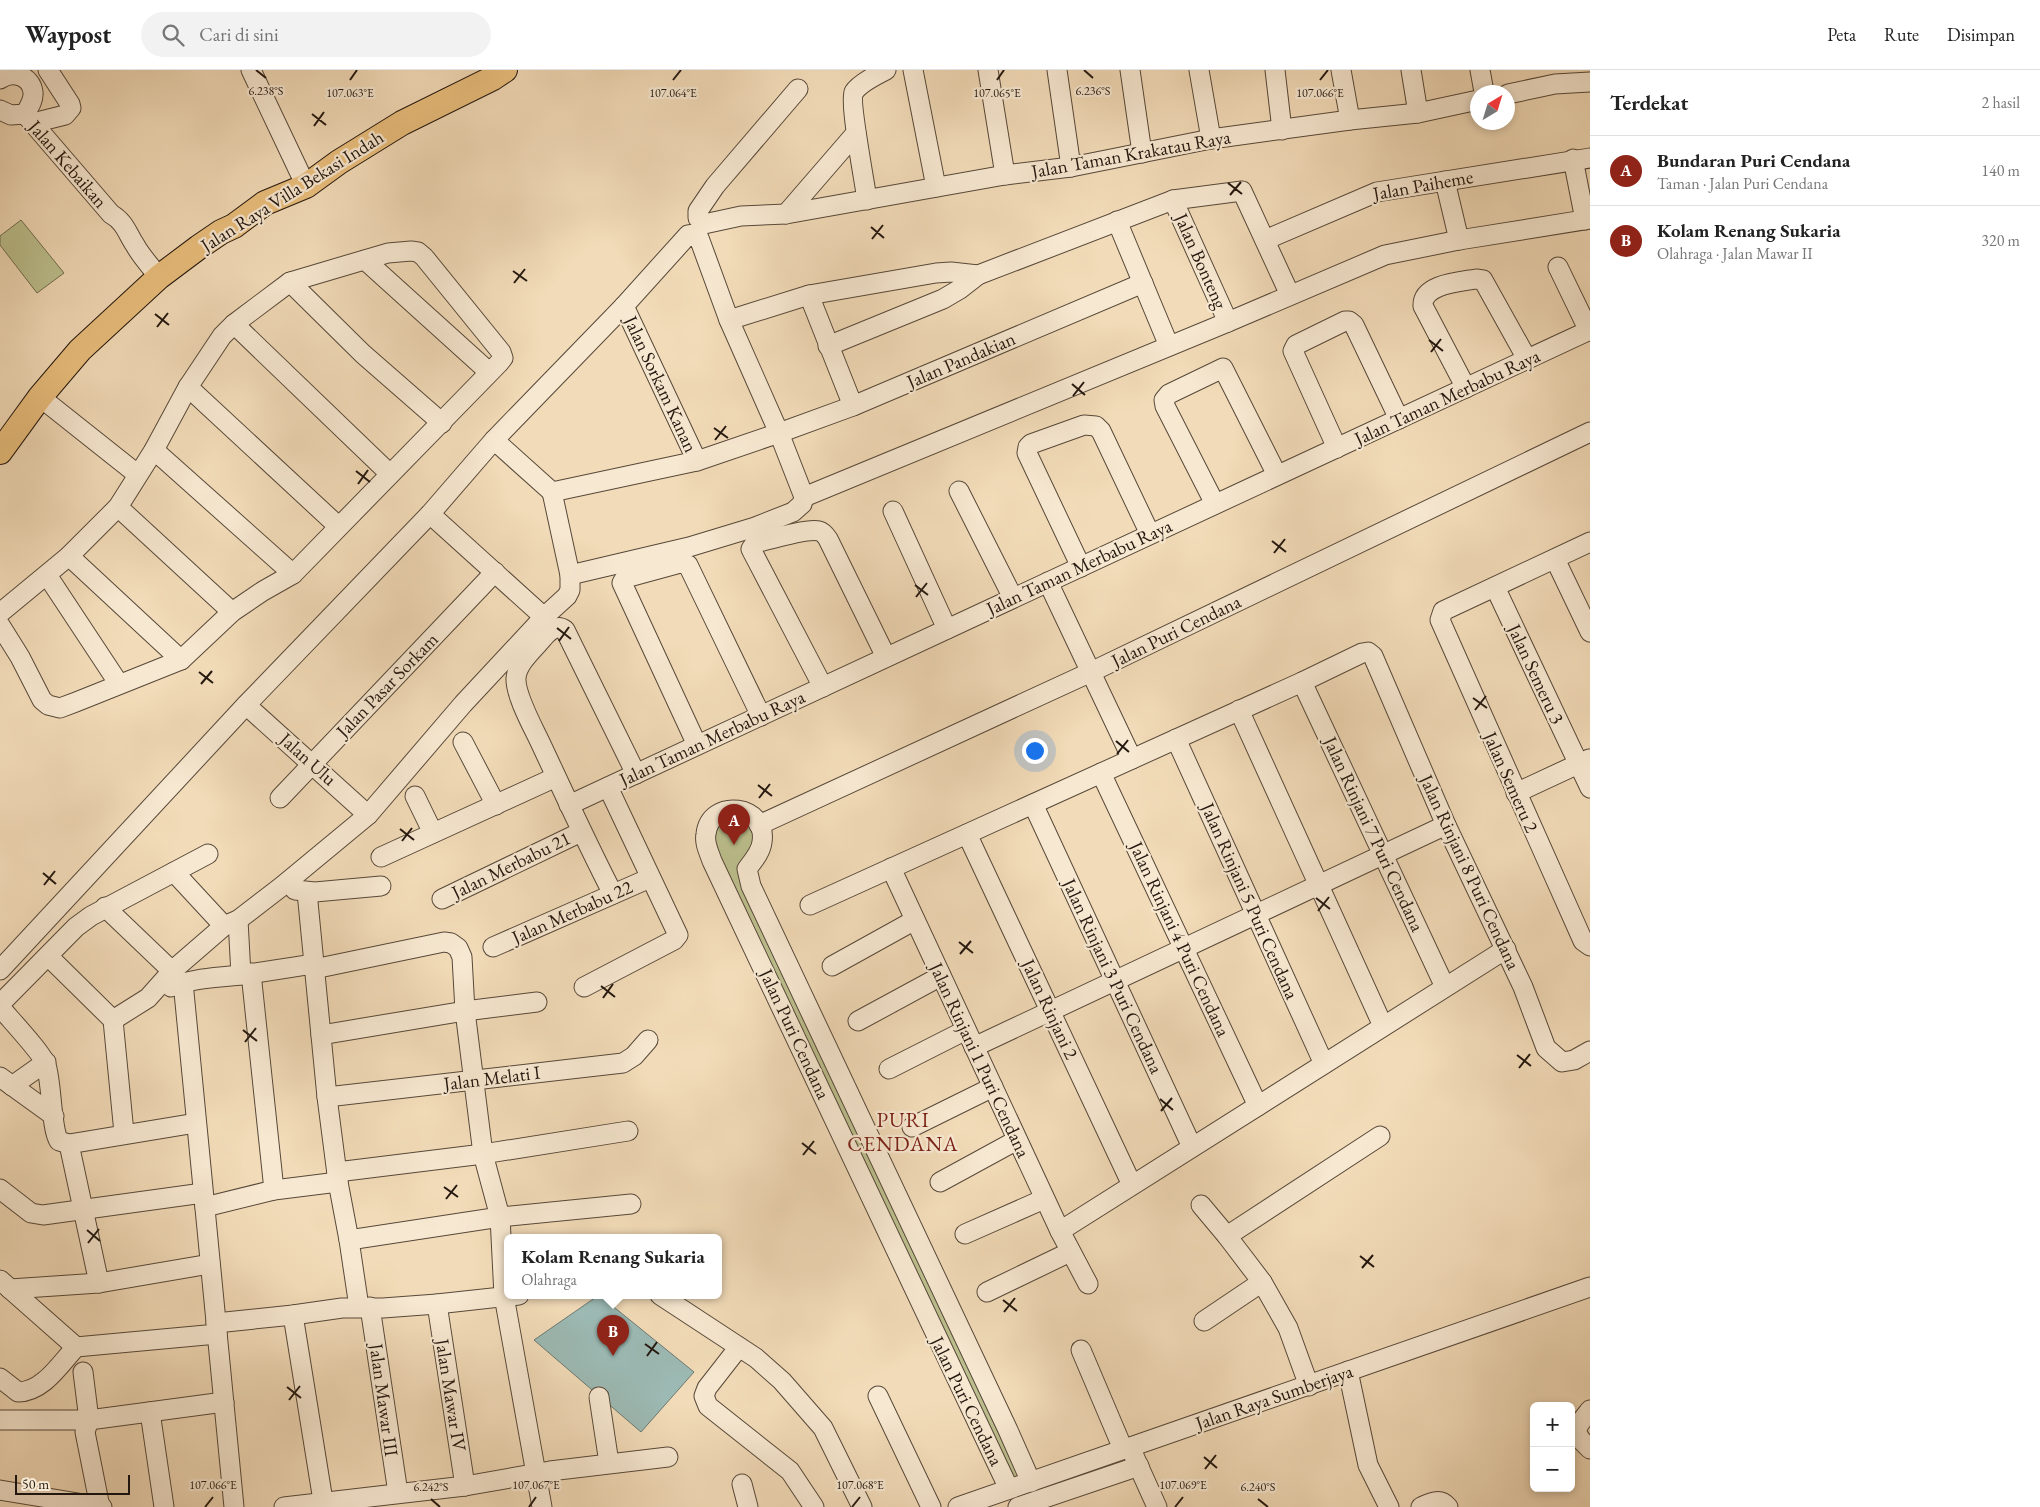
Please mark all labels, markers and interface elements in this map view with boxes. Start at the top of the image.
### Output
search box [141,12,491,57]
text: Waypost [25,19,111,50]
icon: search [159,21,187,49]
text: Cari di sini [199,22,279,47]
text: Peta [1827,23,1856,46]
text: Rute [1884,23,1919,46]
text: Disimpan [1947,23,2015,46]
text: 6.238°S [249,83,284,99]
text: 6.236°S [1076,83,1111,99]
text: 107.063°E [326,85,374,101]
text: 107.064°E [649,85,697,101]
text: 107.065°E [973,85,1021,101]
text: 107.066°E [1296,85,1344,101]
north arrow [1470,85,1515,130]
text: Terdekat [1610,89,1688,116]
text: 2 hasil [1982,92,2020,113]
street label: Jalan Kebaikan [22,113,113,213]
street label: Jalan Raya Villa Bekasi Indah [194,124,388,259]
street label: Jalan Taman Krakatau Raya [1027,124,1233,184]
text: Bundaran Puri Cendana [1657,148,1850,173]
text: A [1620,160,1632,181]
text: 140 m [1981,160,2020,181]
street label: Jalan Paiheme [1369,164,1475,206]
text: Taman · Jalan Puri Cendana [1657,173,1828,194]
street label: Jalan Bonteng [1168,207,1234,313]
text: Kolam Renang Sukaria [1657,218,1841,243]
text: B [1621,230,1631,251]
text: 320 m [1981,230,2020,251]
text: Olahraga · Jalan Mawar II [1657,243,1813,264]
street label: Jalan Sorkam Kanan [618,310,704,456]
street label: Jalan Pandakian [901,326,1019,395]
street label: Jalan Taman Merbabu Raya [1348,343,1544,452]
street label: Jalan Taman Merbabu Raya [980,513,1176,622]
street label: Jalan Puri Cendana [1105,589,1245,674]
street label: Jalan Semeru 3 [1501,618,1570,728]
street label: Jalan Pasar Sorkam [329,627,444,744]
street label: Jalan Taman Merbabu Raya [613,684,809,793]
street label: Jalan Ulu [273,725,342,791]
street label: Jalan Semeru 2 [1477,726,1544,836]
street label: Jalan Rinjani 7 Puri Cendana [1317,731,1430,936]
your location [1022,738,1048,764]
street label: Jalan Rinjani 8 Puri Cendana [1413,769,1526,974]
street label: Jalan Rinjani 5 Puri Cendana [1195,797,1305,1004]
pin: A [718,804,750,845]
street label: Jalan Merbabu 21 [446,825,575,905]
street label: Jalan Rinjani 4 Puri Cendana [1123,836,1236,1041]
street label: Jalan Rinjani 3 Puri Cendana [1056,873,1169,1078]
street label: Jalan Merbabu 22 [506,874,636,951]
street label: Jalan Rinjani 2 [1015,953,1084,1063]
street label: Jalan Rinjani 1 Puri Cendana [923,957,1036,1162]
street label: Jalan Puri Cendana [753,963,836,1104]
street label: Jalan Melati I [440,1060,542,1097]
district label: PURI CENDANA [847,1106,959,1157]
popup [504,1234,722,1299]
text: Kolam Renang Sukaria [521,1244,705,1269]
text: Olahraga [521,1269,577,1290]
pin: B [597,1315,629,1356]
street label: Jalan Puri Cendana [924,1330,1009,1470]
street label: Jalan Mawar IV [429,1335,472,1453]
street label: Jalan Mawar III [363,1340,404,1459]
street label: Jalan Raya Sumberjaya [1190,1358,1356,1436]
map controls [1530,1402,1575,1492]
button: + [1530,1402,1575,1447]
button: − [1530,1447,1575,1492]
scale bar [15,1472,130,1495]
text: 50 m [22,1475,49,1493]
text: 107.066°E [189,1477,237,1493]
text: 107.067°E [512,1477,560,1493]
text: 107.068°E [836,1477,884,1493]
text: 107.069°E [1159,1477,1207,1493]
text: 6.242°S [414,1479,449,1495]
text: 6.240°S [1241,1479,1276,1495]

